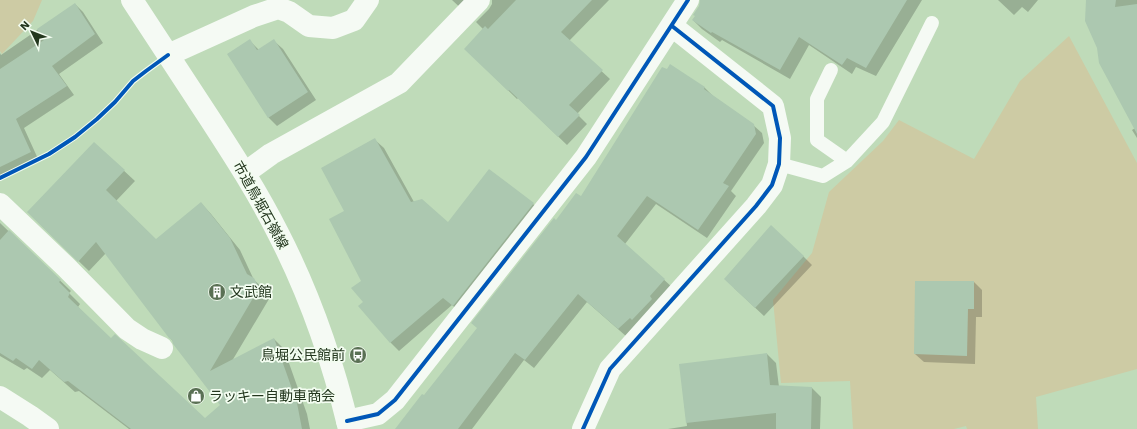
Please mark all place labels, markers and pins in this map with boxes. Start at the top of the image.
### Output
building icon: 文武館 [207,282,227,302]
place label: 文武館 [230,284,272,300]
bus stop icon: 鳥堀公民館前 [348,345,368,365]
place label: 鳥堀公民館前 [261,347,345,363]
shop icon: ラッキー自動車商会 [186,386,206,406]
place label: ラッキー自動車商会 [209,388,335,404]

